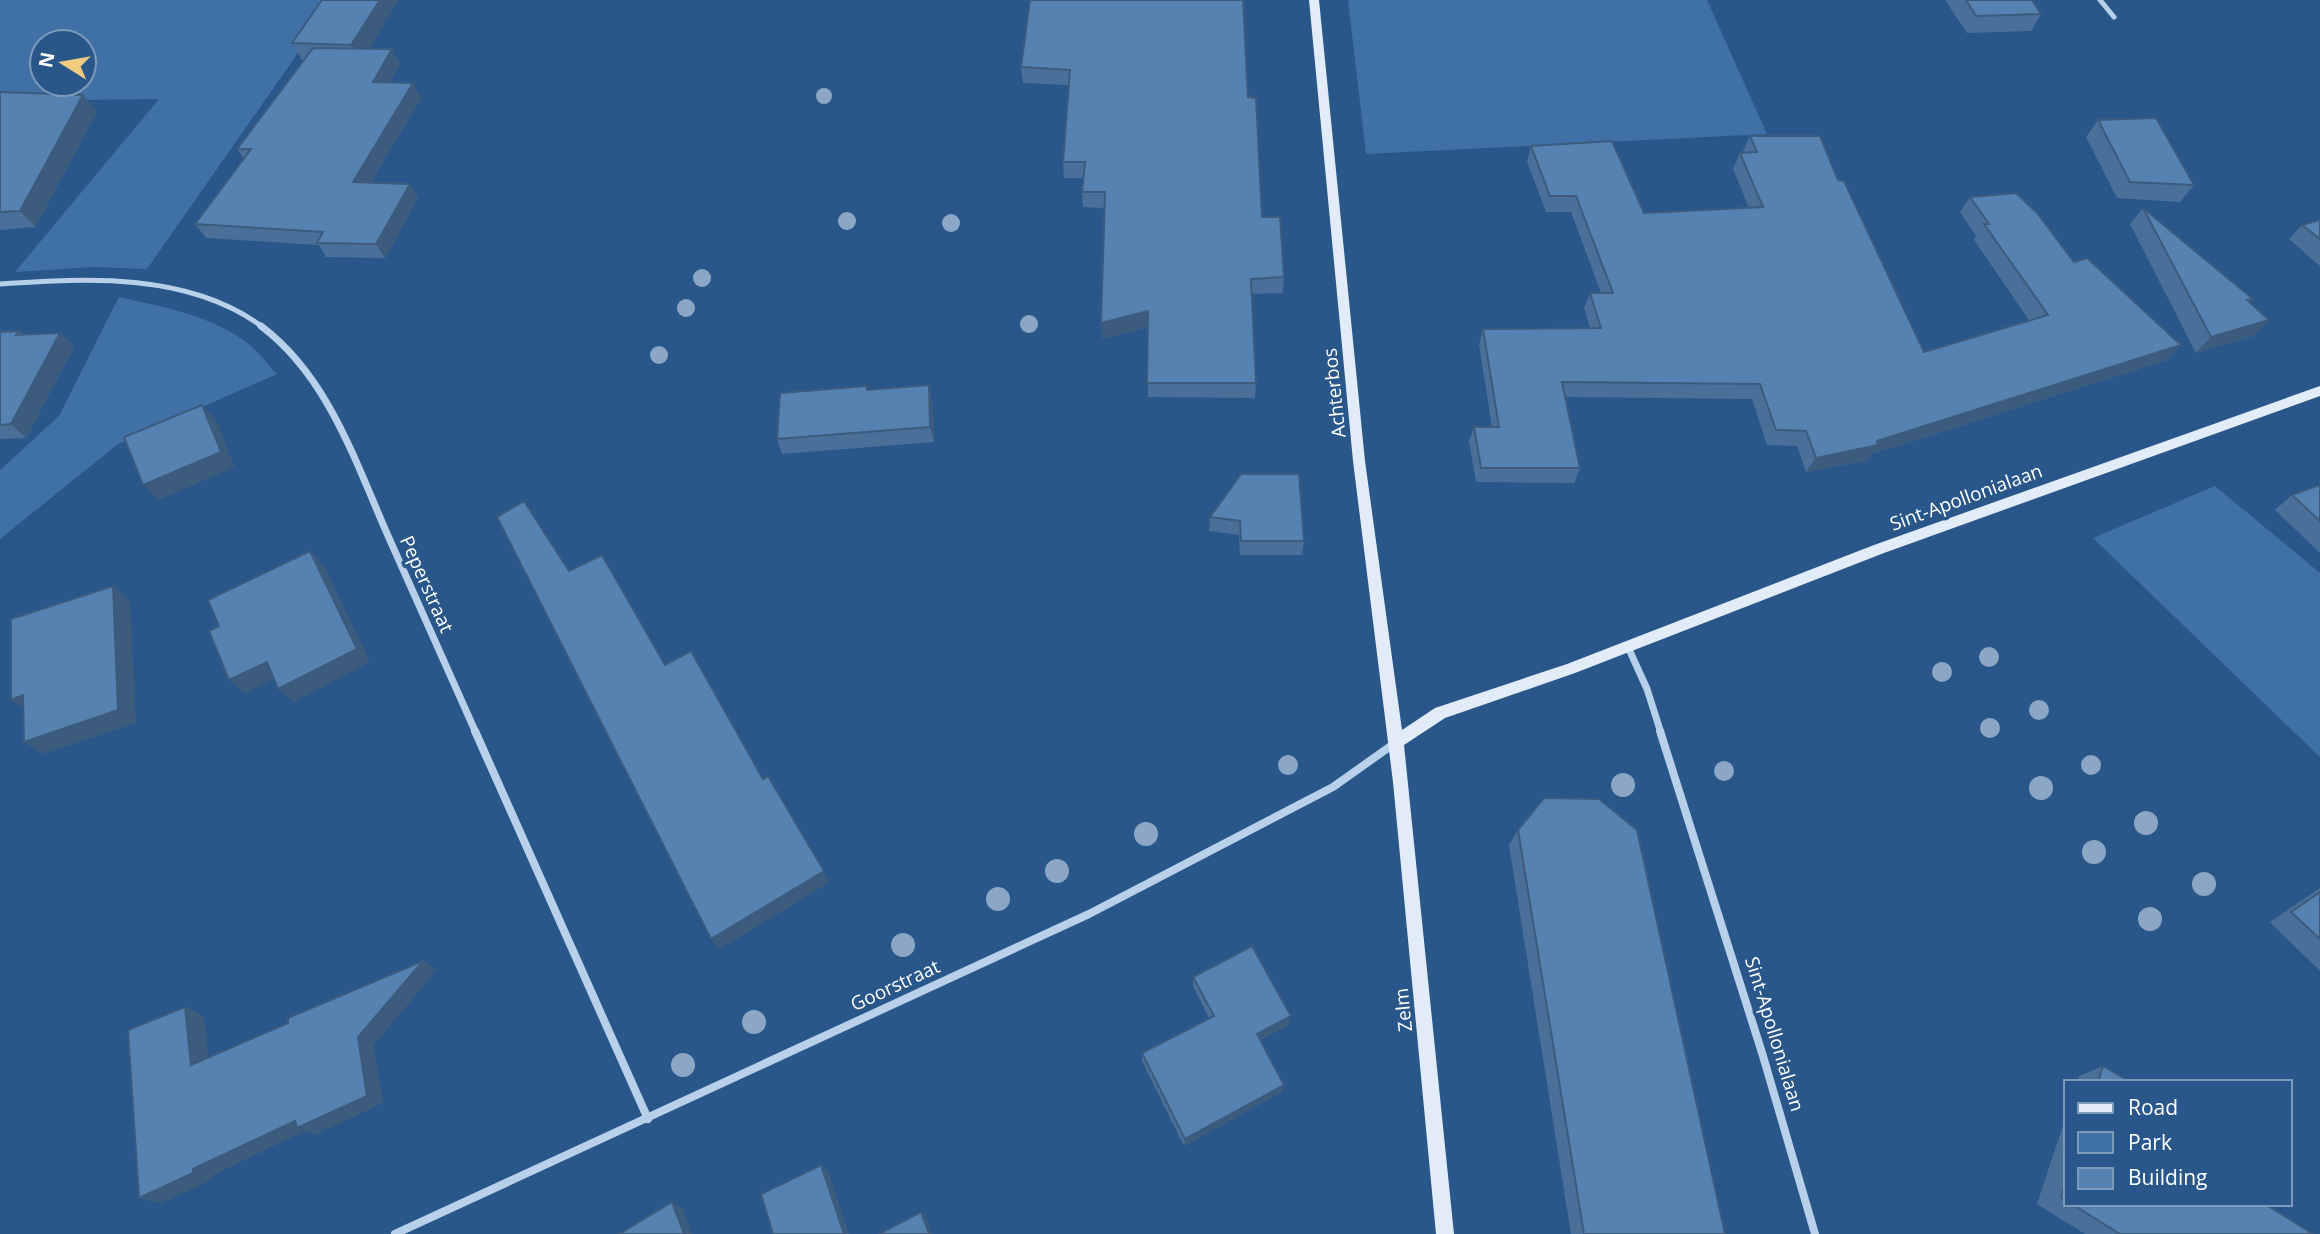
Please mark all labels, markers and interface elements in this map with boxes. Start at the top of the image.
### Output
north arrow [28,28,98,98]
text: N [32,50,61,70]
street label: Achterbos [1316,347,1352,439]
street label: Sint-Apollonialaan [1886,457,2046,537]
street label: Peperstraat [394,531,460,637]
street label: Goorstraat [846,953,944,1017]
street label: Sint-Apollonialaan [1739,953,1811,1115]
street label: Zelm [1388,987,1418,1033]
legend [2064,1080,2292,1206]
text: Road [2128,1093,2178,1121]
text: Park [2128,1128,2172,1156]
text: Building [2128,1163,2207,1191]

